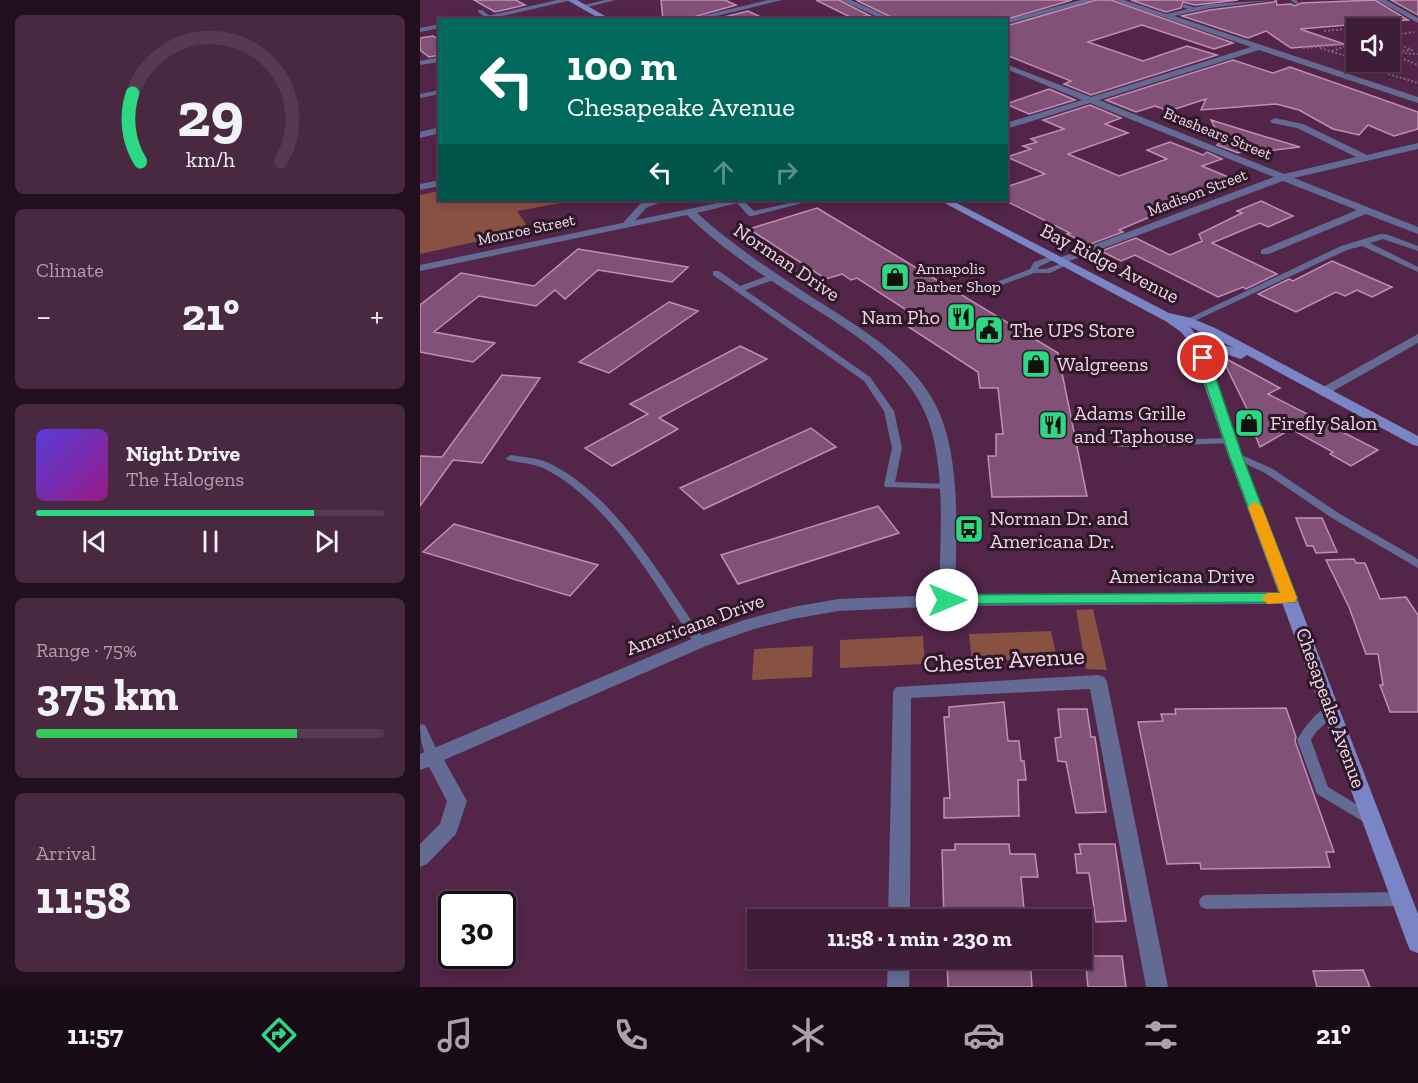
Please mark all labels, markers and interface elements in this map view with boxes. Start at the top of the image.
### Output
map controls [1346,18,1400,72]
button: sound [1346,18,1400,72]
text: 100 m [567,40,677,91]
icon: left [468,42,546,120]
text: 29 [177,77,243,152]
text: Chesapeake Avenue [567,91,795,123]
street label: Brashears Street [1161,103,1275,164]
text: km/h [186,147,234,172]
icon: left [644,156,677,189]
icon: ahead [707,156,740,189]
icon: right [770,156,803,189]
street label: Madison Street [1145,165,1250,220]
street label: Monroe Street [476,210,577,249]
street label: Norman Drive [729,218,845,306]
street label: Bay Ridge Avenue [1037,218,1183,308]
text: Climate [36,258,104,282]
place label: Annapolis Barber Shop [916,259,1001,296]
shop icon: Annapolis Barber Shop [879,261,911,293]
text: 21° [182,288,240,342]
text: − [36,296,51,335]
text: + [370,296,384,335]
restaurant icon: Nam Pho [945,301,977,333]
place label: Nam Pho [861,305,940,329]
public building icon: The UPS Store [973,314,1005,346]
place label: The UPS Store [1010,318,1135,342]
pin [1177,332,1228,383]
icon: arrive [1186,341,1219,374]
shop icon: Walgreens [1020,348,1052,380]
place label: Walgreens [1057,352,1148,376]
place label: Adams Grille and Taphouse [1074,401,1194,448]
shop icon: Firefly Salon [1233,407,1265,439]
restaurant icon: Adams Grille and Taphouse [1037,409,1069,441]
place label: Firefly Salon [1270,411,1378,435]
text: Night Drive [126,440,240,467]
text: The Halogens [126,467,244,491]
place label: Norman Dr. and Americana Dr. [990,506,1129,553]
bus stop icon: Norman Dr. and Americana Dr. [953,513,985,545]
icon: previous [78,525,111,558]
icon: pause [194,525,227,558]
icon: next [310,525,343,558]
street label: Americana Drive [1109,564,1255,588]
position arrow [915,568,979,632]
street label: Americana Drive [623,588,767,660]
street label: Chesapeake Avenue [1291,625,1371,791]
text: Range · 75% [36,638,137,662]
street label: Chester Avenue [923,641,1085,678]
text: 375 km [36,668,178,722]
text: Arrival [36,841,96,865]
text: 11:58 [36,871,131,925]
speed limit sign: 30 [438,891,516,969]
text: 11:58 · 1 min · 230 m [827,925,1012,952]
icon: directions [258,1014,300,1056]
icon: music [434,1014,476,1056]
icon: phone [610,1014,652,1056]
icon: climate [787,1014,829,1056]
icon: car [963,1014,1005,1056]
icon: filters [1140,1014,1182,1056]
text: 11:57 [67,1019,123,1051]
text: 21° [1316,1019,1351,1051]

